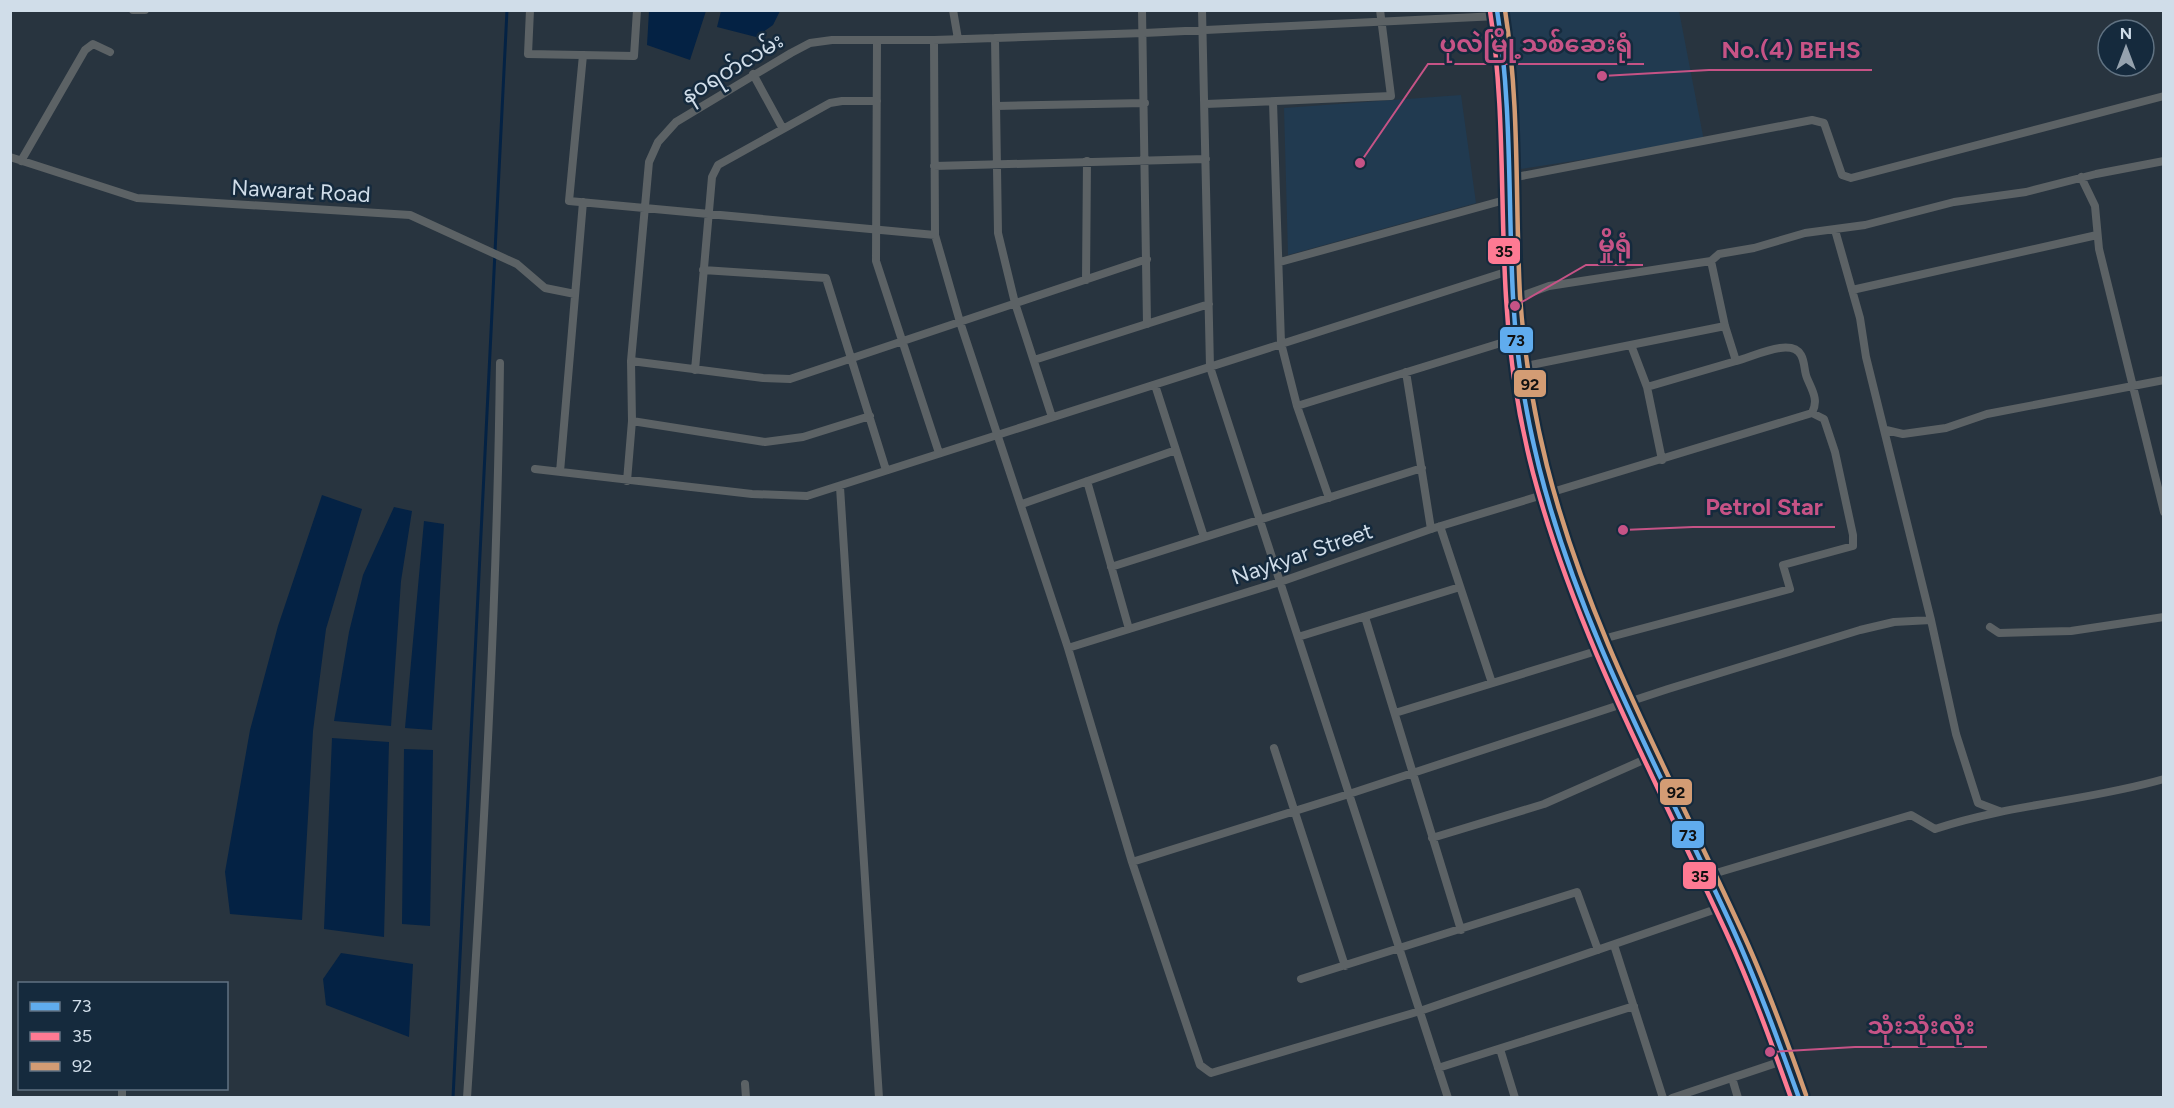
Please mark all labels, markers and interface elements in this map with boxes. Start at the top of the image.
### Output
north arrow [2096,18,2156,78]
callout: ပုလဲမြို့သစ်ဆေးရုံ [1428,22,1644,64]
text: N [2120,24,2132,43]
street label: နဝရတ်လမ်း [675,25,790,112]
text: ပုလဲမြို့သစ်ဆေးရုံ [1440,28,1632,63]
callout: No.(4) BEHS [1709,28,1872,70]
text: No.(4) BEHS [1721,35,1861,64]
street label: Nawarat Road [231,174,371,208]
callout: မှိုရုံ [1586,223,1643,265]
text: မှိုရုံ [1598,228,1632,263]
line badge: 35 [1487,237,1521,265]
text: 35 [1495,242,1513,261]
line badge: 73 [1499,326,1534,354]
text: 73 [1507,331,1525,350]
line badge: 92 [1513,369,1547,398]
text: 92 [1521,375,1539,394]
callout: Petrol Star [1693,485,1835,527]
text: Petrol Star [1705,492,1823,521]
street label: Naykyar Street [1228,517,1376,591]
line badge: 92 [1659,778,1693,806]
text: 92 [1667,783,1685,802]
line badge: 73 [1671,820,1705,849]
text: 73 [1679,826,1697,845]
line badge: 35 [1682,861,1717,890]
text: 35 [1691,867,1709,886]
legend [18,982,228,1090]
text: 73 [72,995,91,1017]
callout: သုံးသုံးလုံး [1855,1005,1987,1047]
text: သုံးသုံးလုံး [1867,1011,1975,1045]
text: 35 [72,1025,92,1047]
text: 92 [72,1055,92,1077]

